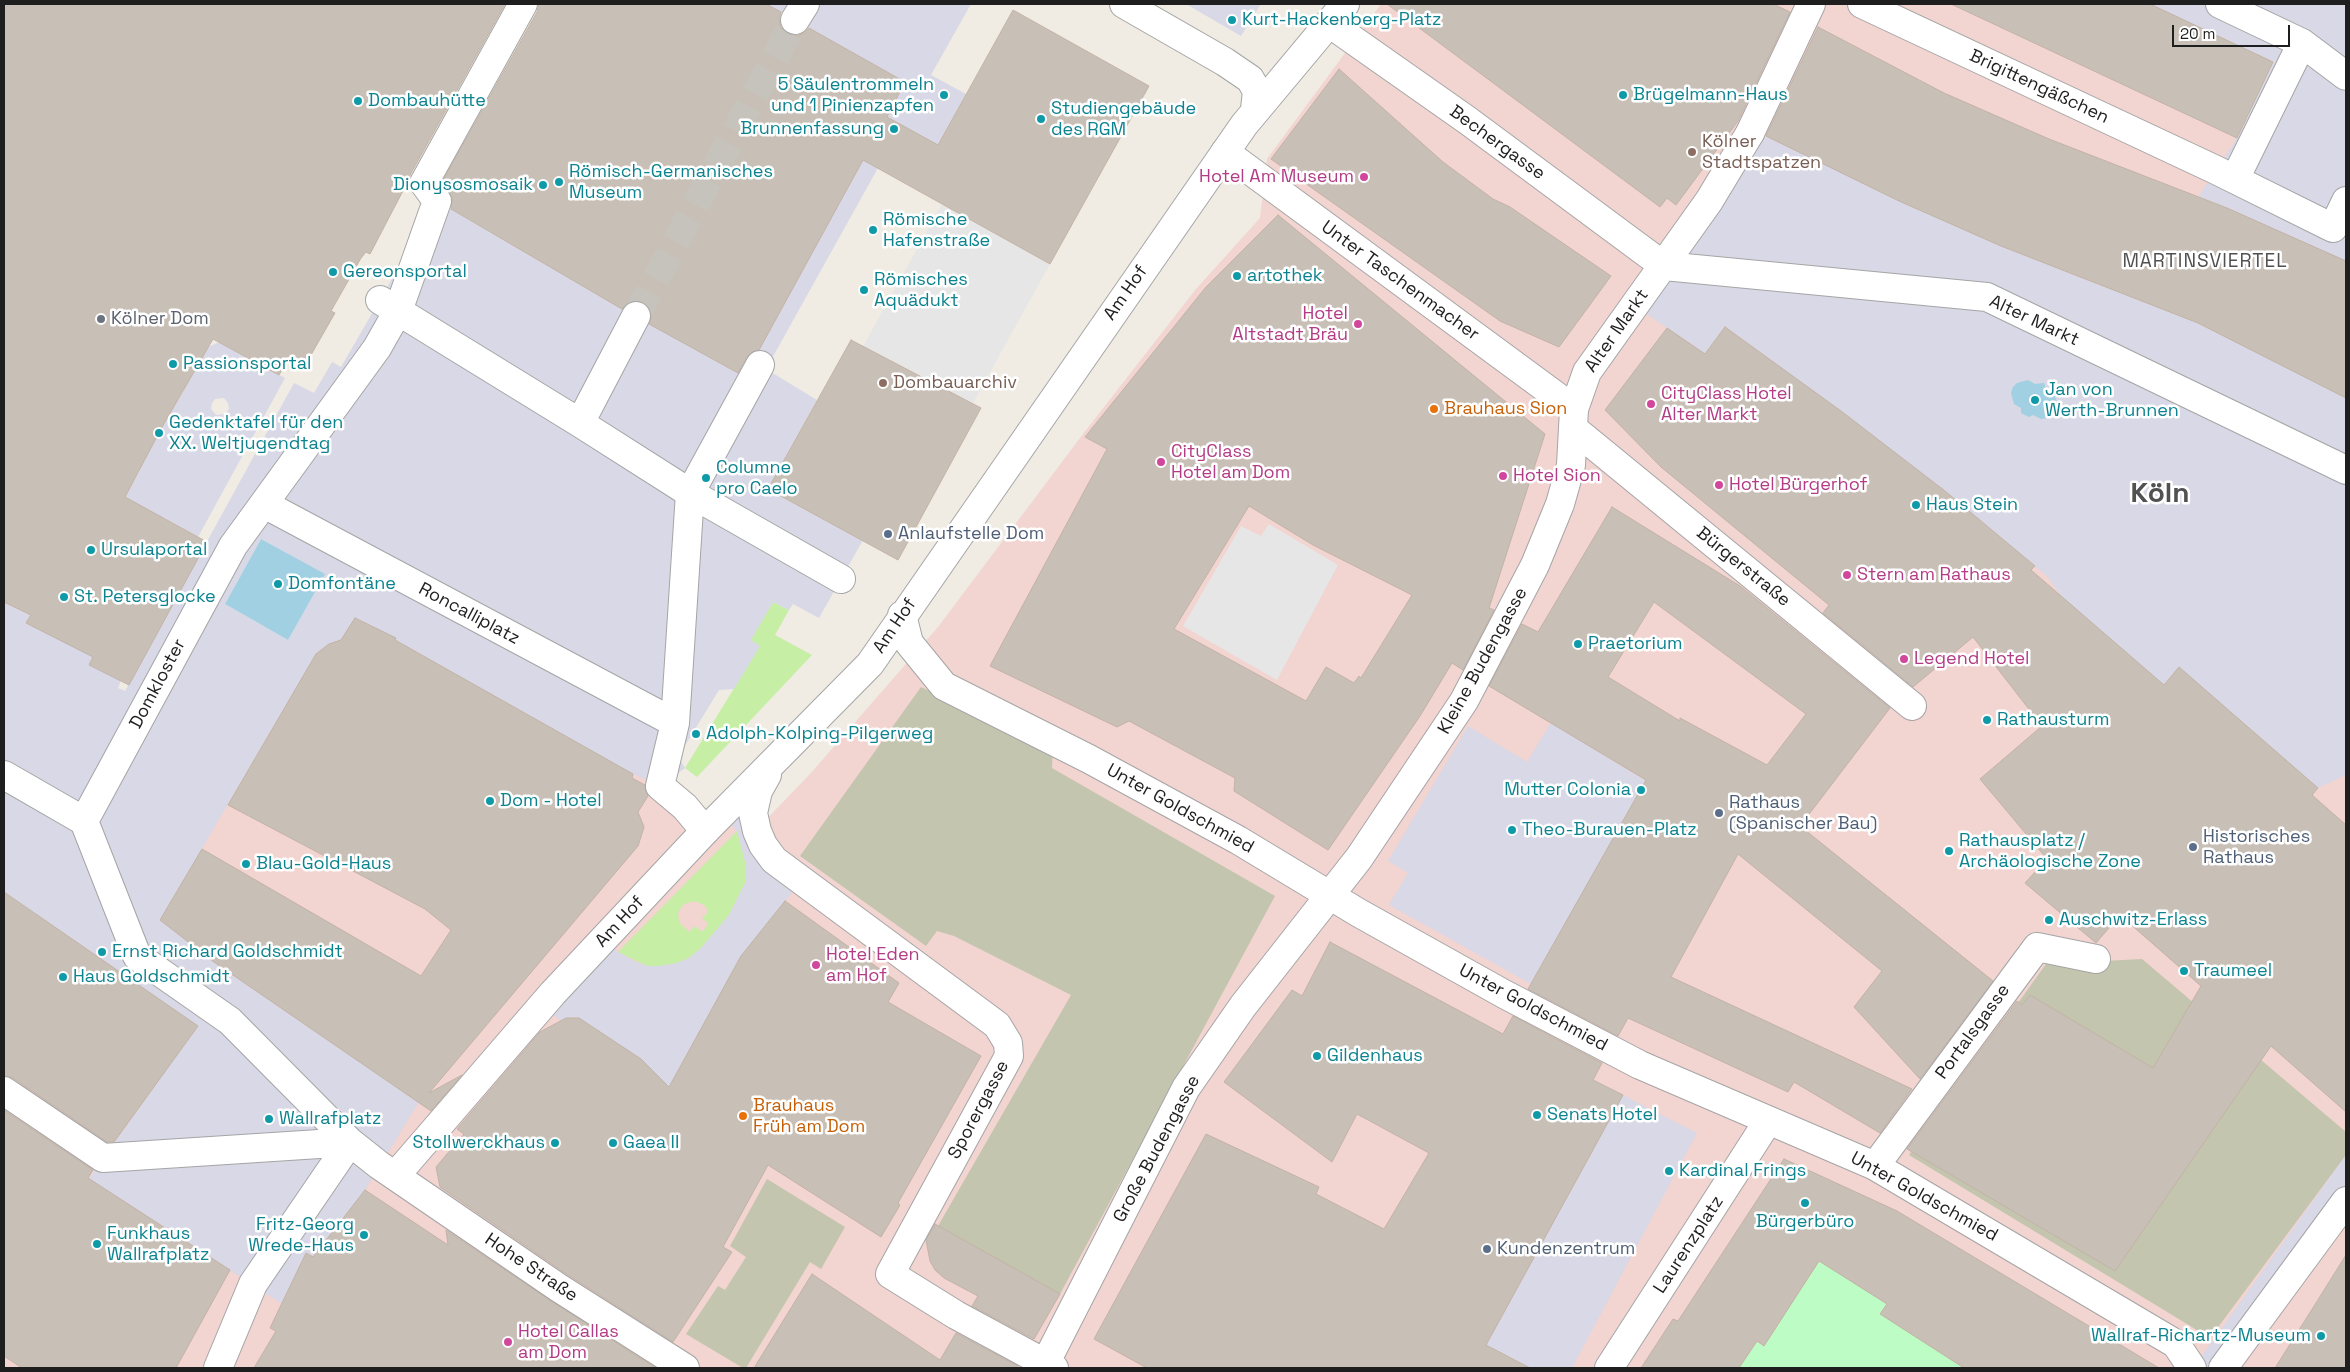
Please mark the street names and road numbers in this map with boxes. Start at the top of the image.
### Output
street label: Brigittengäßchen [1966,45,2112,129]
street label: Bechergasse [1445,101,1549,185]
street label: Unter Taschenmacher [1317,216,1483,346]
street label: Am Hof [1099,261,1153,325]
street label: Alter Markt [1580,285,1654,377]
street label: Alter Markt [1986,291,2082,351]
street label: Bürgerstraße [1692,523,1794,611]
street label: Roncalliplatz [415,578,523,650]
street label: Kleine Budengasse [1434,584,1532,738]
street label: Am Hof [869,594,921,658]
street label: Domkloster [125,635,191,733]
street label: Unter Goldschmied [1103,760,1257,858]
street label: Am Hof [591,892,649,952]
street label: Unter Goldschmied [1455,960,1611,1056]
street label: Portalsgasse [1931,980,2015,1084]
street label: Sporergasse [944,1057,1014,1163]
street label: Große Budengasse [1109,1072,1205,1226]
street label: Unter Goldschmied [1847,1148,2001,1246]
street label: Laurenzplatz [1649,1192,1729,1298]
street label: Hohe Straße [480,1229,582,1307]

